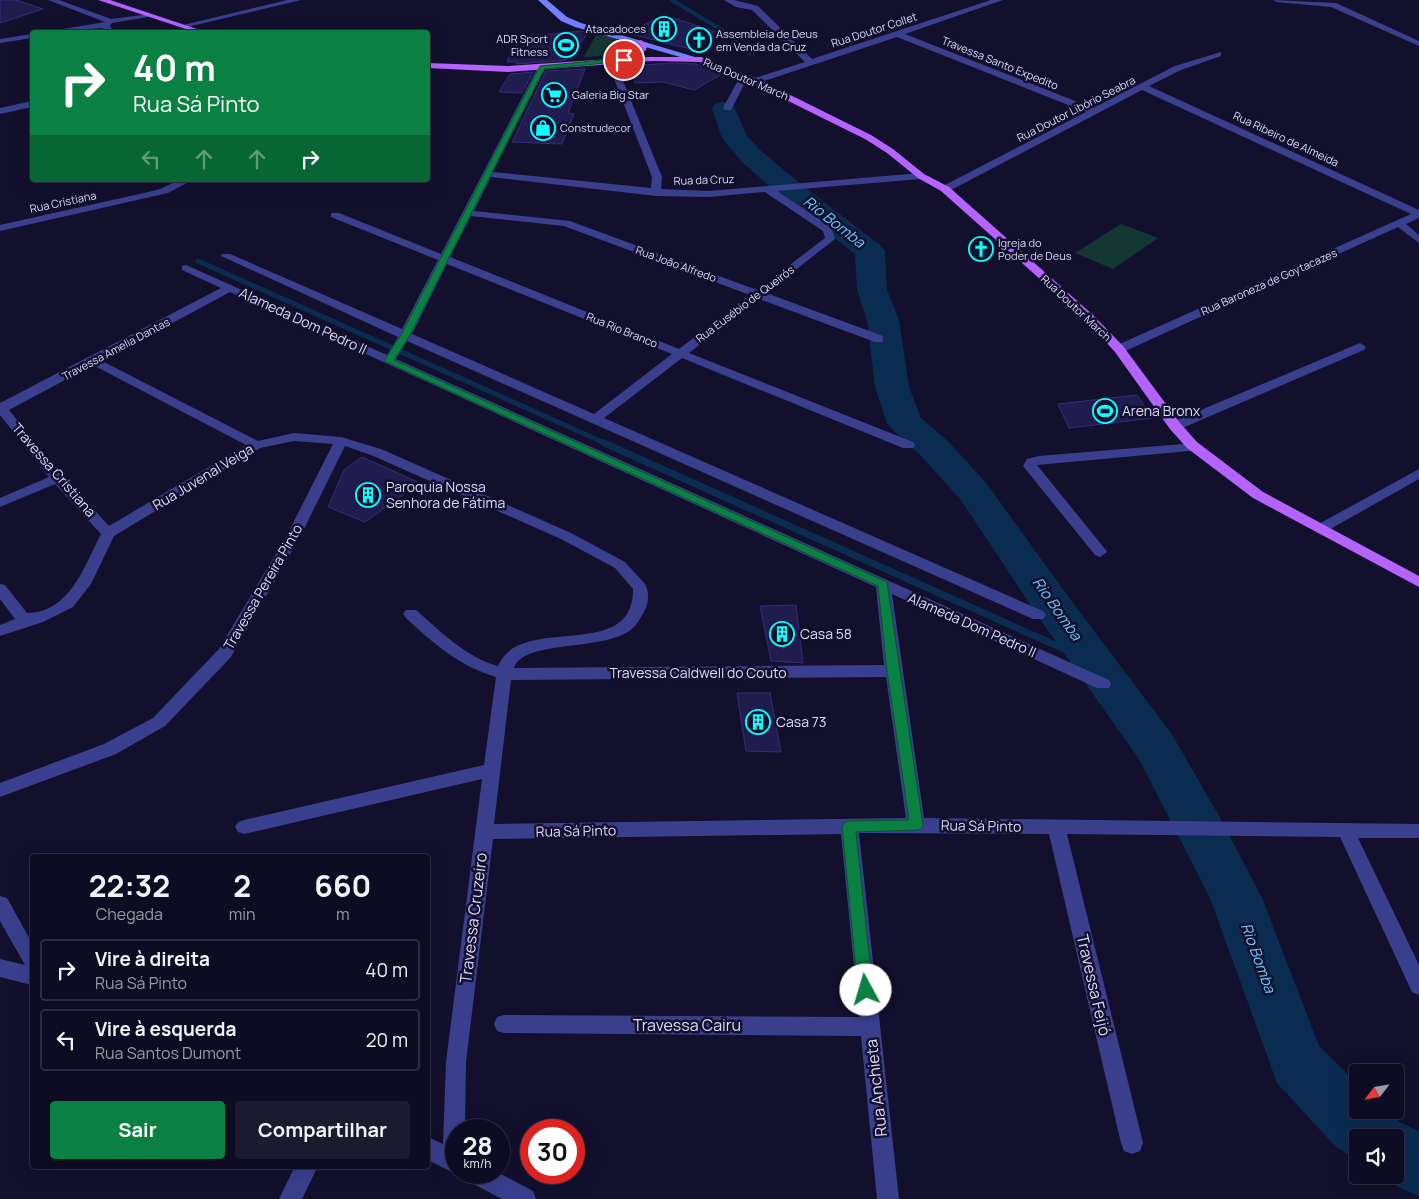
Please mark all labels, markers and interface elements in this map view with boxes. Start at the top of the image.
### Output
street label: Rua Doutor Collet [829,9,919,50]
building icon: Atacadoces [651,16,677,42]
place label: Atacadoces [585,21,646,36]
place label: Assembleia de Deus em Venda da Cruz [716,26,818,54]
church icon: Assembleia de Deus em Venda da Cruz [686,27,712,53]
place label: ADR Sport Fitness [496,31,548,59]
sports icon: ADR Sport Fitness [553,32,579,58]
street label: Travessa Santo Expedito [940,32,1061,93]
pin [603,39,645,81]
text: 40 m [133,44,216,92]
icon: arrive [610,46,638,74]
icon: right [50,50,115,115]
street label: Rua Doutor March [701,54,791,103]
street label: Rua Doutor Libório Seabra [1014,72,1138,145]
supermarket icon: Galeria Big Star [541,82,567,108]
place label: Galeria Big Star [572,87,649,102]
text: Rua Sá Pinto [133,89,260,119]
street label: Rua Ribeiro de Almeida [1231,107,1341,170]
shop icon: Construdecor [530,115,556,141]
place label: Construdecor [560,120,631,135]
icon: left [137,145,165,173]
icon: ahead [190,145,218,173]
icon: ahead [243,145,271,173]
icon: right [296,145,324,173]
street label: Rua da Cruz [673,171,735,188]
street label: Rua Cristiana [28,187,98,216]
water label: Rio Bomba [799,191,870,253]
place label: Igreja do Poder de Deus [998,235,1072,263]
church icon: Igreja do Poder de Deus [968,236,994,262]
street label: Rua João Alfredo [634,242,719,285]
street label: Rua Baroneza de Goytacazes [1198,245,1339,318]
street label: Rua Eusébio de Queirós [693,262,797,345]
street label: Rua Doutor March [1038,271,1115,344]
street label: Alameda Dom Pedro II [236,283,370,358]
street label: Rua Rio Branco [584,308,660,351]
street label: Travessa Amelia Dantas [59,314,172,383]
sports icon: Arena Bronx [1092,398,1118,424]
place label: Arena Bronx [1122,401,1201,420]
street label: Travessa Cristiana [8,419,100,521]
street label: Rua Juvenal Veiga [149,439,257,514]
place label: Paroquia Nossa Senhora de Fátima [386,477,505,512]
building icon: Paroquia Nossa Senhora de Fátima [355,482,381,508]
street label: Travessa Pereira Pinto [219,520,306,653]
water label: Rio Bomba [1028,573,1087,645]
street label: Alameda Dom Pedro II [905,588,1039,661]
building icon: Casa 58 [769,621,795,647]
place label: Casa 58 [800,624,852,643]
street label: Travessa Caldwell do Couto [609,663,787,682]
building icon: Casa 73 [745,709,771,735]
place label: Casa 73 [776,712,827,731]
street label: Rua Sá Pinto [941,815,1021,836]
street label: Rua Sá Pinto [536,820,616,841]
street label: Travessa Cruzeiro [454,851,492,985]
text: 22:32 [89,865,170,906]
text: 2 [233,865,251,906]
text: 660 [314,865,371,906]
text: Chegada [96,903,163,925]
text: min [229,903,256,925]
text: m [336,903,350,925]
water label: Rio Bomba [1236,920,1281,996]
street label: Travessa Feijó [1072,932,1116,1038]
text: Vire à direita [95,946,210,972]
icon: right [52,956,80,984]
text: 40 m [365,957,408,983]
position arrow [839,963,891,1015]
text: Rua Sá Pinto [95,972,187,994]
street label: Travessa Cairu [633,1014,741,1036]
text: Vire à esquerda [95,1016,236,1042]
icon: left [52,1026,80,1054]
text: 20 m [366,1027,408,1053]
street label: Rua Anchieta [860,1038,892,1138]
text: Rua Santos Dumont [95,1042,241,1064]
north arrow [1349,1064,1404,1119]
map controls [1349,1064,1404,1184]
button: Sair [50,1101,225,1159]
button: Compartilhar [235,1101,410,1159]
speed limit sign: 30 [520,1119,585,1184]
text: 28 [462,1128,493,1163]
button: sound [1349,1129,1404,1184]
text: km/h [464,1155,491,1172]

